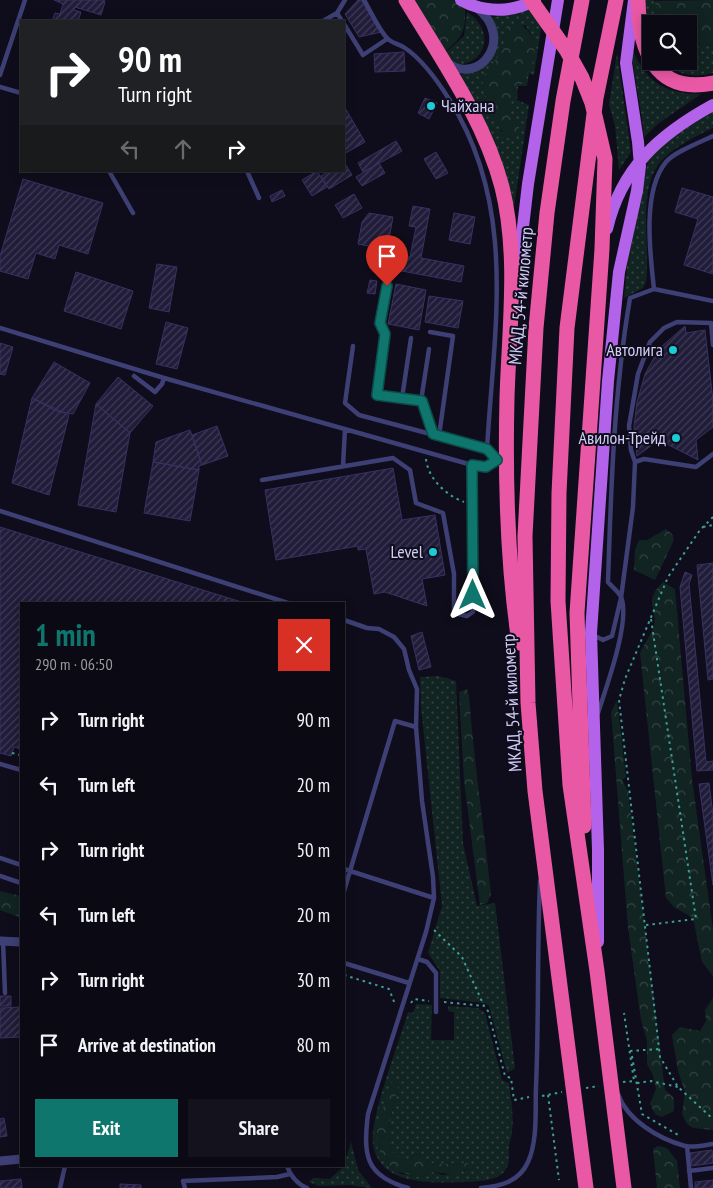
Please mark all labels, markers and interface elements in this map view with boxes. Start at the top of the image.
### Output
map controls [642,15,697,70]
button: search [642,15,697,70]
text: 90 m [118,36,182,82]
icon: right [35,40,100,105]
text: Turn right [118,80,192,108]
place label: Чайхана [441,94,495,117]
marker: Чайхана [425,100,437,112]
icon: left [116,135,144,163]
icon: ahead [169,135,197,163]
icon: right [222,135,250,163]
street label: МКАД, 54-й километр [503,226,538,366]
pin [366,235,408,286]
icon: arrive [373,242,401,270]
place label: Автолига [606,338,663,361]
marker: Автолига [667,344,679,356]
place label: Авилон-Трейд [579,426,666,449]
marker: Авилон-Трейд [670,432,682,444]
place label: Level [391,540,424,563]
marker: Level [427,546,439,558]
position arrow [446,568,498,620]
text: 1 min [35,615,96,654]
button: close [278,619,330,671]
street label: МКАД, 54-й километр [496,633,527,773]
text: 290 m · 06:50 [35,654,113,674]
icon: right [35,706,63,734]
text: Turn right [78,708,144,732]
text: 90 m [297,708,330,732]
icon: left [35,771,63,799]
text: Turn left [78,773,135,797]
text: 20 m [297,773,330,797]
icon: right [35,836,63,864]
text: Turn right [78,838,144,862]
text: 50 m [297,838,330,862]
icon: left [35,901,63,929]
text: Turn left [78,903,135,927]
text: 20 m [297,903,330,927]
icon: right [35,966,63,994]
text: Turn right [78,968,144,992]
text: 30 m [297,968,330,992]
icon: arrive [35,1031,63,1059]
text: Arrive at destination [78,1033,216,1057]
text: 80 m [297,1033,330,1057]
button: Exit [35,1099,178,1157]
button: Share [188,1099,330,1157]

